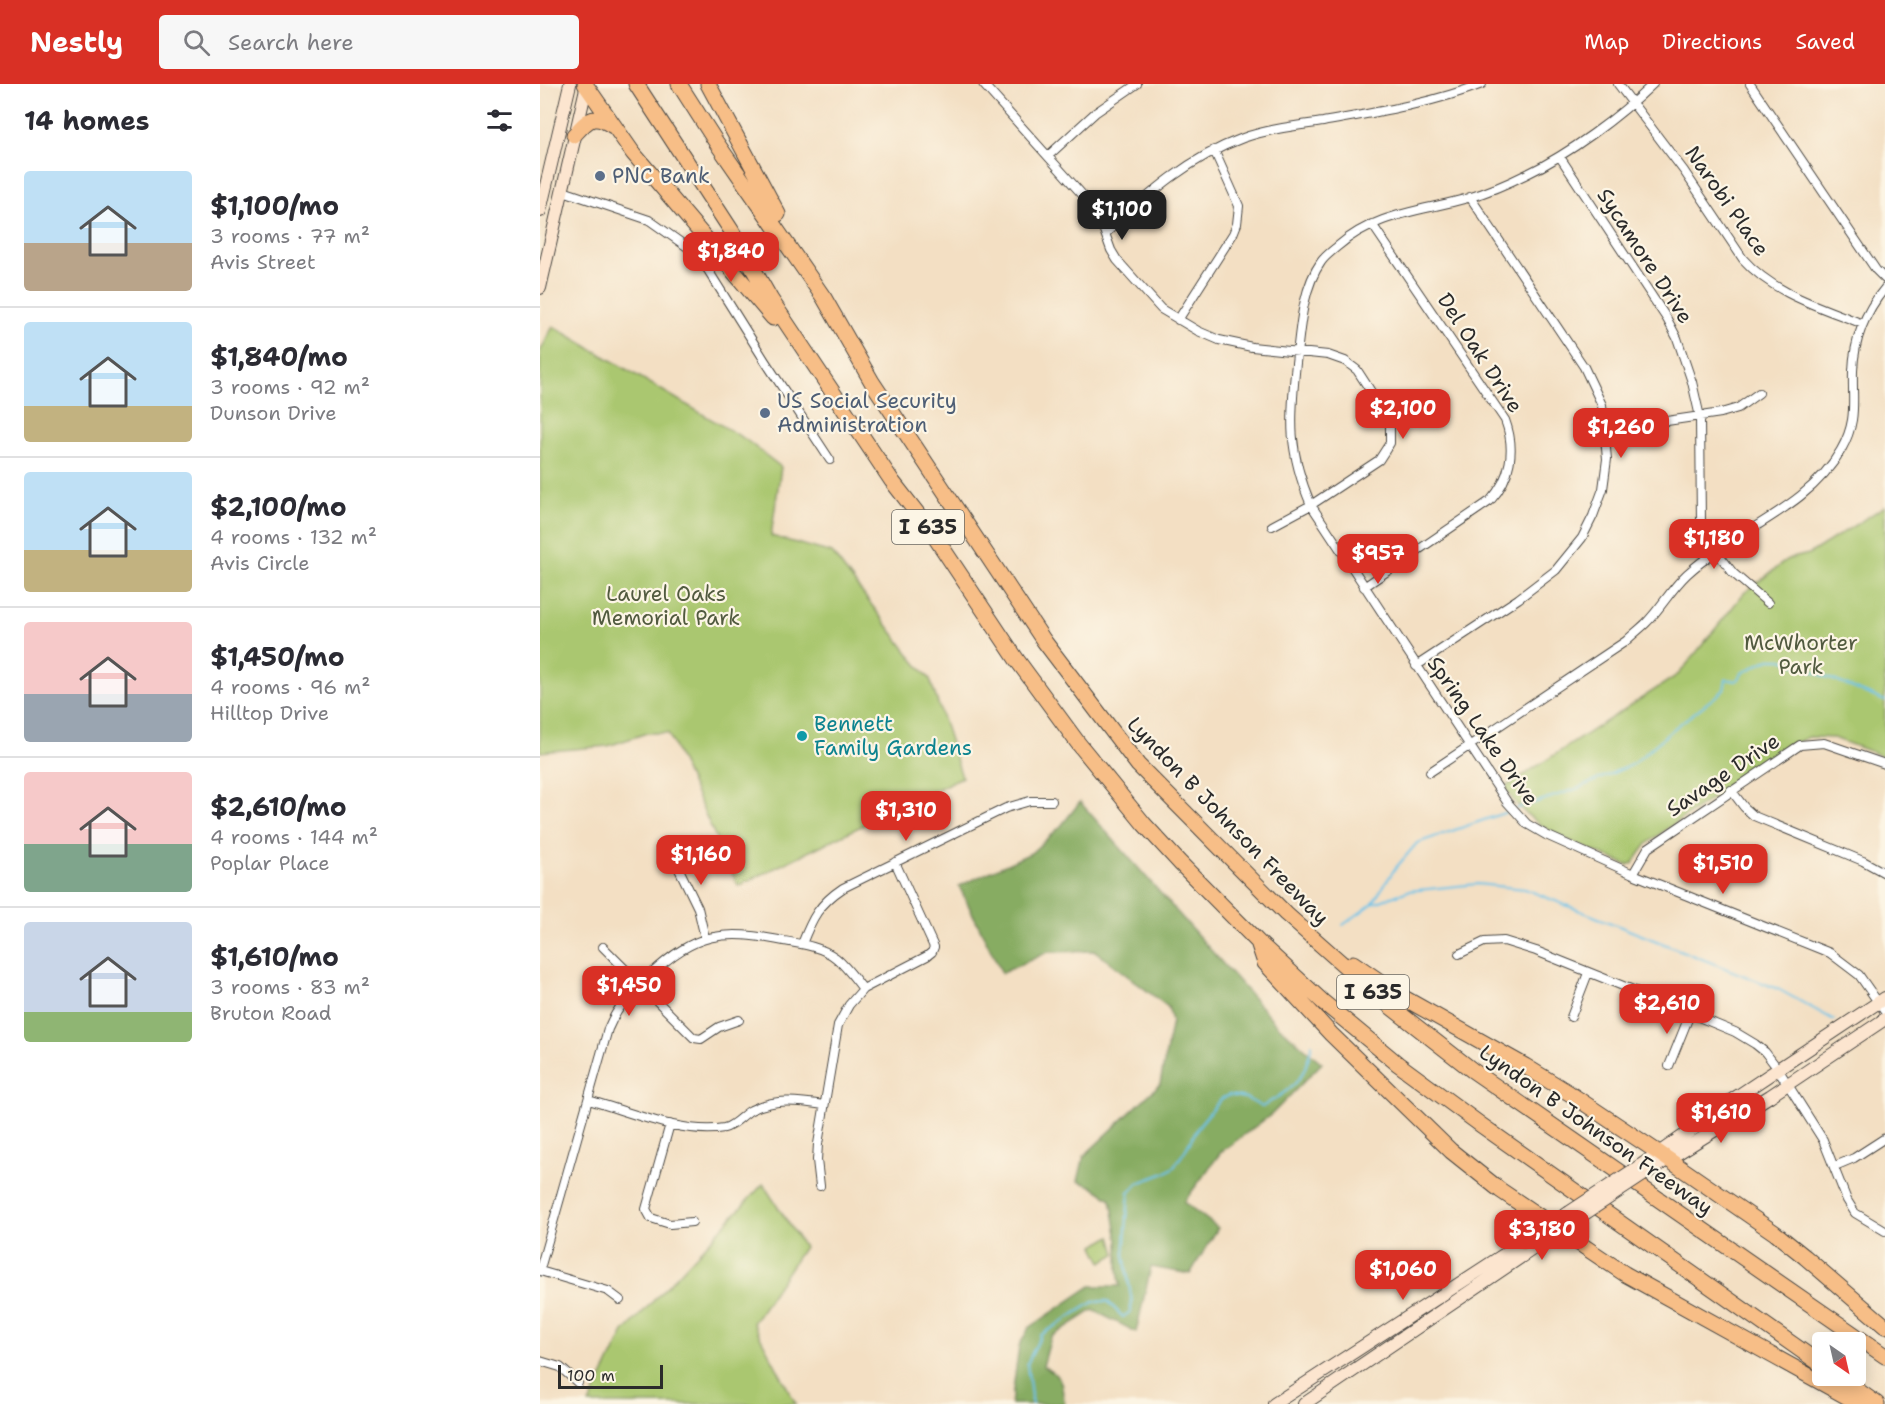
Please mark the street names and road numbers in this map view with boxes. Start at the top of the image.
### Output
street label: Narobi Place [1679,140,1775,262]
street label: Sycamore Drive [1591,183,1699,329]
street label: Del Oak Drive [1431,288,1529,418]
road number: I 635 [892,510,964,544]
street label: Spring Lake Drive [1421,651,1545,811]
street label: Lyndon B Johnson Freeway [1121,711,1335,931]
street label: Savage Drive [1661,727,1785,823]
road number: I 635 [1337,975,1409,1009]
street label: Lyndon B Johnson Freeway [1473,1038,1719,1222]

